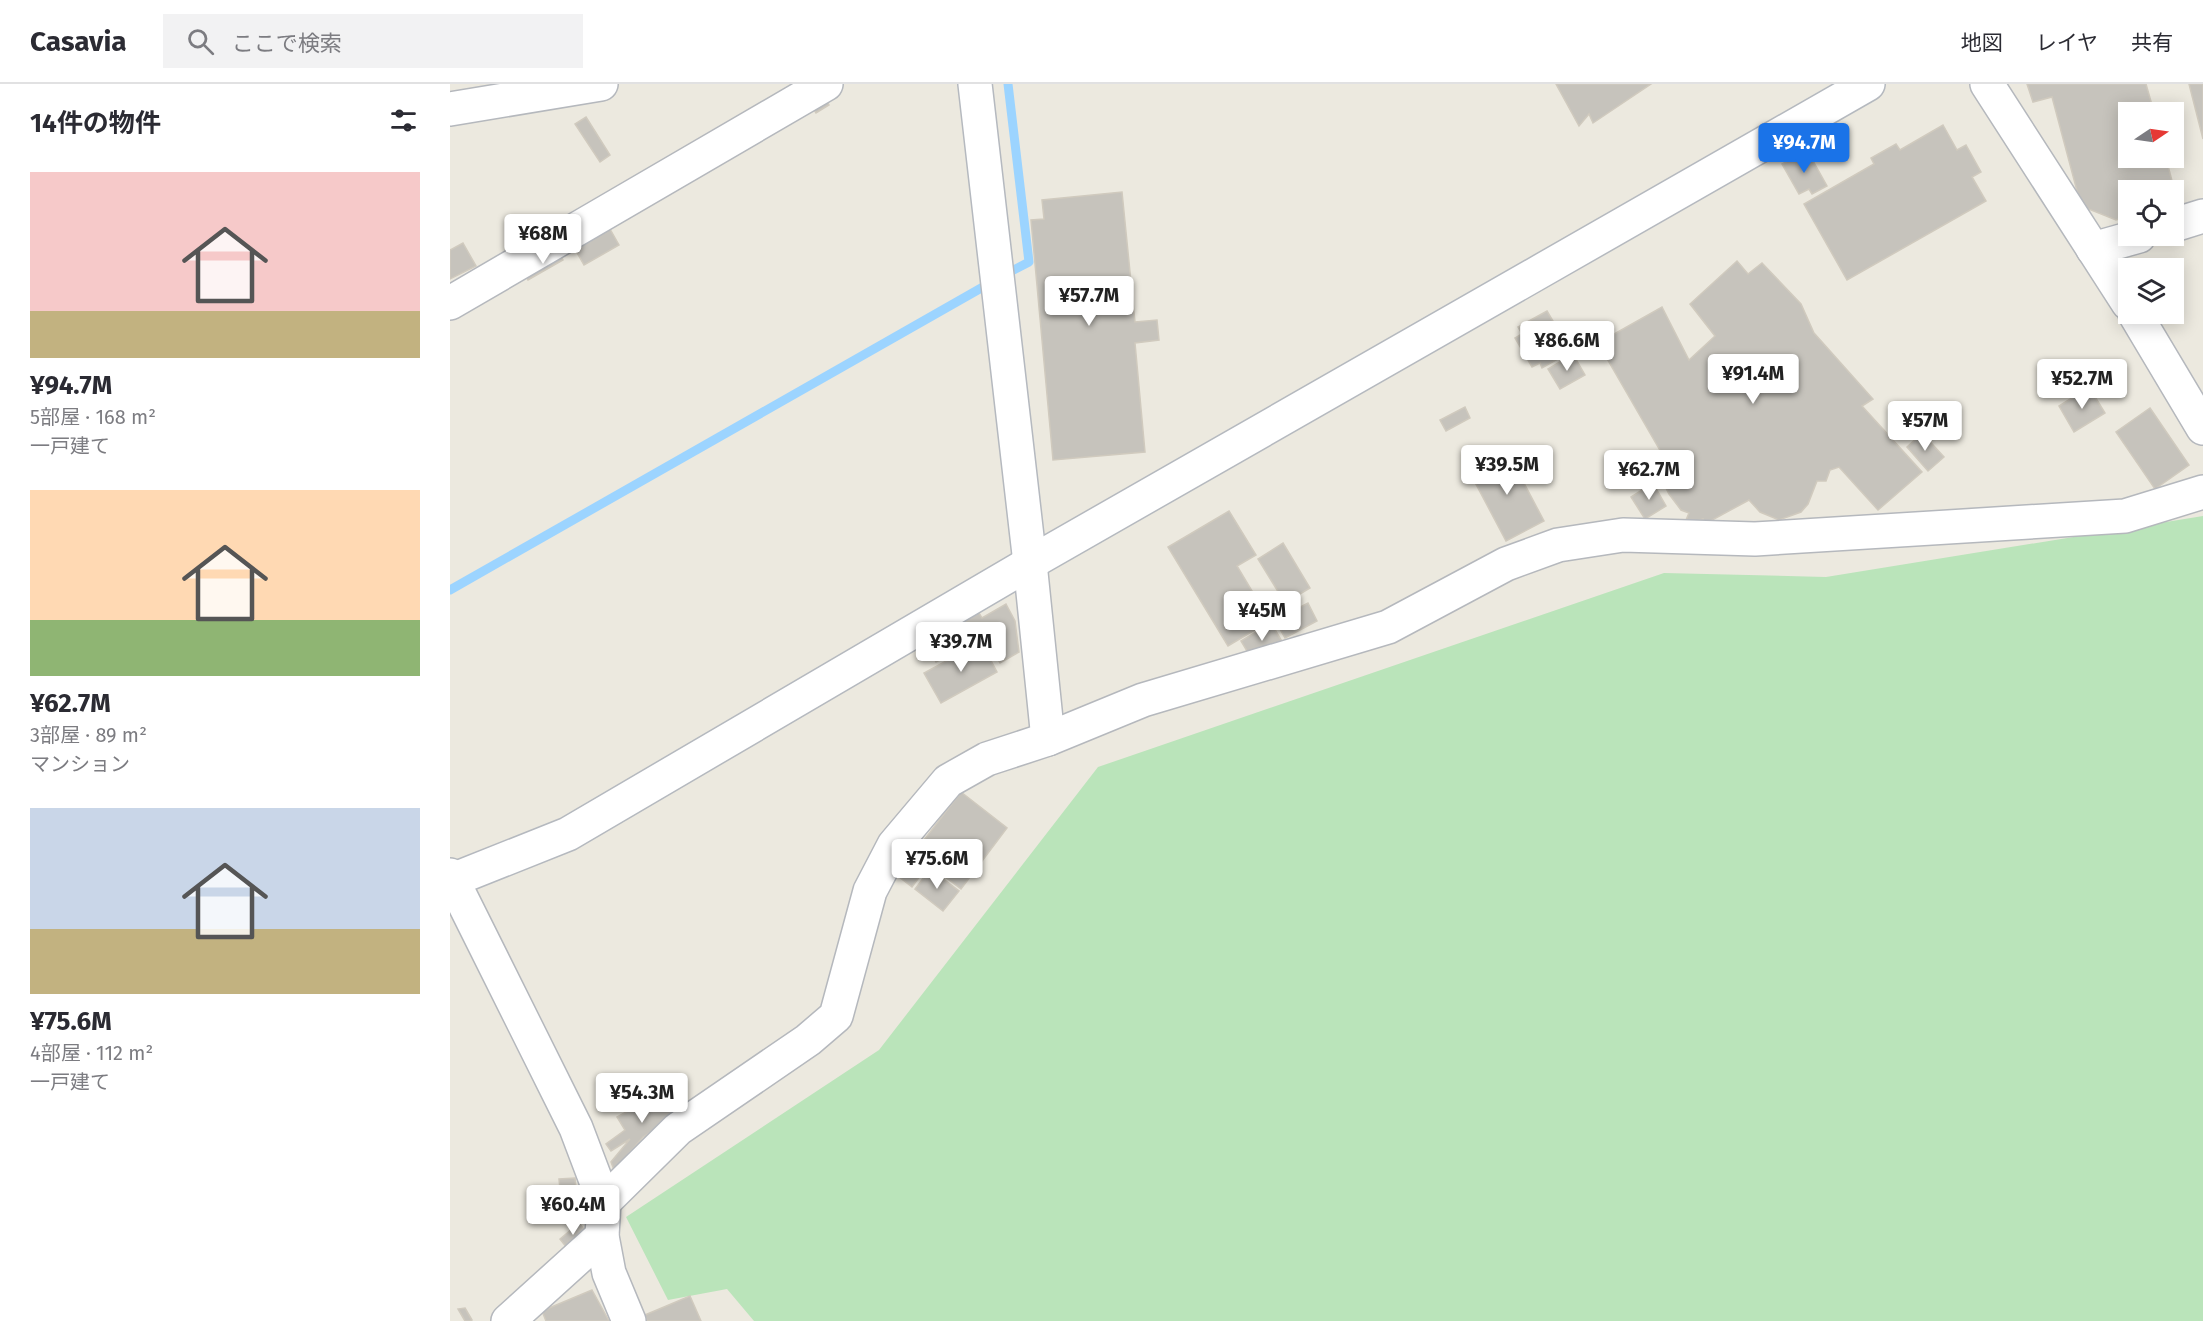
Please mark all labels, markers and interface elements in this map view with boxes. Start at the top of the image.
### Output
search box [163,14,583,68]
text: Casavia [30,25,127,58]
icon: search [184,25,217,58]
text: ここで検索 [232,30,342,57]
text: 地図 [1961,30,2003,56]
text: レイヤ [2036,30,2098,56]
text: 共有 [2131,30,2173,56]
north arrow [2118,102,2184,168]
map controls [2118,102,2184,324]
icon: filters [387,104,420,137]
text: 14件の物件 [30,108,161,139]
pin: ¥94.7M [1755,123,1853,174]
text: ¥94.7M [1772,130,1836,154]
button: locate [2118,180,2184,246]
icon: home [171,211,279,319]
pin: ¥68M [507,214,579,265]
text: ¥68M [518,221,568,245]
button: layers [2118,258,2184,324]
pin: ¥57.7M [1040,276,1138,327]
text: ¥57.7M [1059,283,1119,307]
pin: ¥86.6M [1518,321,1616,372]
text: ¥86.6M [1534,328,1600,352]
pin: ¥91.4M [1704,354,1802,405]
pin: ¥52.7M [2033,359,2131,410]
text: ¥91.4M [1722,361,1784,385]
text: ¥52.7M [2051,366,2113,390]
text: ¥94.7M [30,370,112,401]
pin: ¥57M [1889,401,1961,452]
text: 5部屋 · 168 m² [30,405,156,429]
text: ¥57M [1902,408,1948,432]
text: 一戸建て [30,434,110,458]
pin: ¥39.5M [1458,445,1556,496]
pin: ¥62.7M [1600,450,1698,501]
text: ¥39.5M [1475,452,1539,476]
text: ¥62.7M [1618,457,1680,481]
icon: home [171,529,279,637]
pin: ¥45M [1226,591,1298,642]
text: ¥45M [1238,598,1286,622]
pin: ¥39.7M [912,622,1010,673]
text: ¥39.7M [930,629,992,653]
text: ¥62.7M [30,688,111,719]
text: 3部屋 · 89 m² [30,723,147,747]
text: マンション [30,752,130,776]
pin: ¥75.6M [888,839,986,890]
text: ¥75.6M [906,846,968,870]
icon: home [171,847,279,955]
text: ¥75.6M [30,1006,112,1037]
text: 4部屋 · 112 m² [30,1041,153,1065]
text: 一戸建て [30,1070,110,1094]
pin: ¥54.3M [593,1073,691,1124]
text: ¥54.3M [610,1080,674,1104]
pin: ¥60.4M [524,1185,622,1236]
text: ¥60.4M [540,1192,606,1216]

